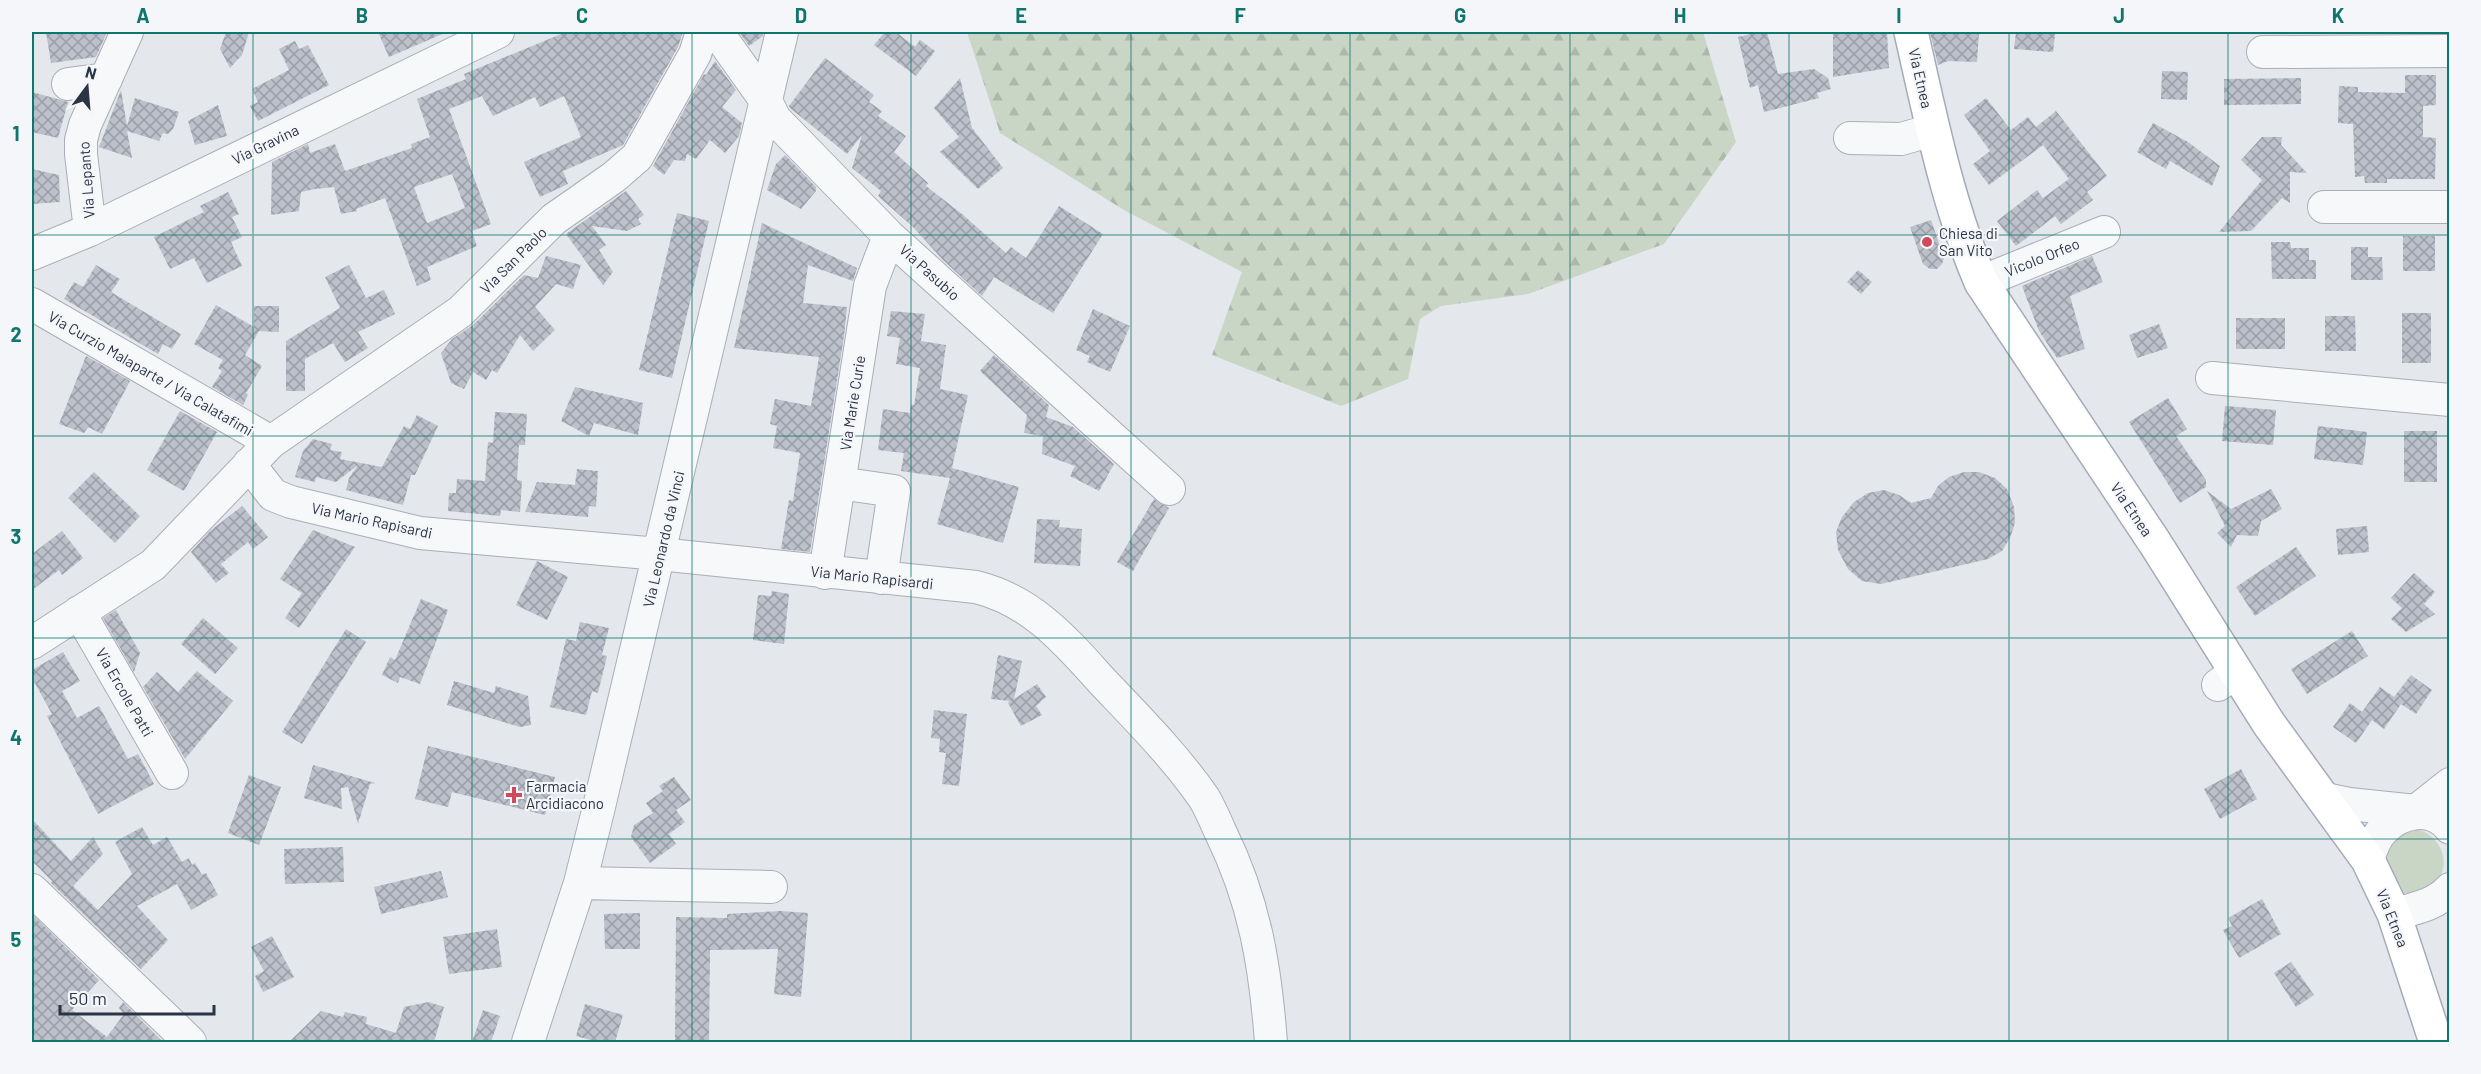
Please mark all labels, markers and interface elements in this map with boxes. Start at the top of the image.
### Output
text: A [136,3,150,27]
text: B [356,3,368,27]
text: C [576,3,588,27]
text: D [795,3,807,27]
text: E [1015,3,1027,27]
text: F [1234,3,1246,27]
text: G [1454,3,1466,27]
text: H [1674,3,1686,27]
text: I [1896,3,1902,27]
text: J [2113,3,2125,27]
text: K [2332,3,2345,27]
street label: Via Etnea [1905,46,1937,110]
north arrow [57,57,117,117]
text: N [84,62,99,83]
street label: Via Gravina [229,120,301,168]
text: 1 [12,121,20,145]
street label: Via Lepanto [74,141,98,219]
street label: Via San Paolo [476,223,550,297]
place label: Chiesa di San Vito [1939,224,1998,259]
street label: Vicolo Orfeo [2002,234,2082,280]
marker: Chiesa di San Vito [1920,235,1934,249]
street label: Via Pasubio [896,240,964,304]
street label: Via Curzio Malaparte / Via Calatafimi [45,307,257,439]
text: 2 [10,322,22,346]
street label: Via Marie Curie [836,354,868,452]
street label: Via Leonardo da Vinci [639,469,687,609]
street label: Via Etnea [2107,479,2157,539]
street label: Via Mario Rapisardi [310,498,434,542]
text: 3 [11,524,21,548]
street label: Via Mario Rapisardi [810,562,934,592]
street label: Via Ercole Patti [92,644,158,740]
text: 4 [10,725,22,749]
place label: Farmacia Arcidiacono [526,777,604,812]
marker: Farmacia Arcidiacono [507,788,521,802]
street label: Via Etnea [2373,886,2413,950]
text: 5 [11,927,22,951]
scale bar [60,978,214,1016]
text: 50 m [69,987,107,1009]

